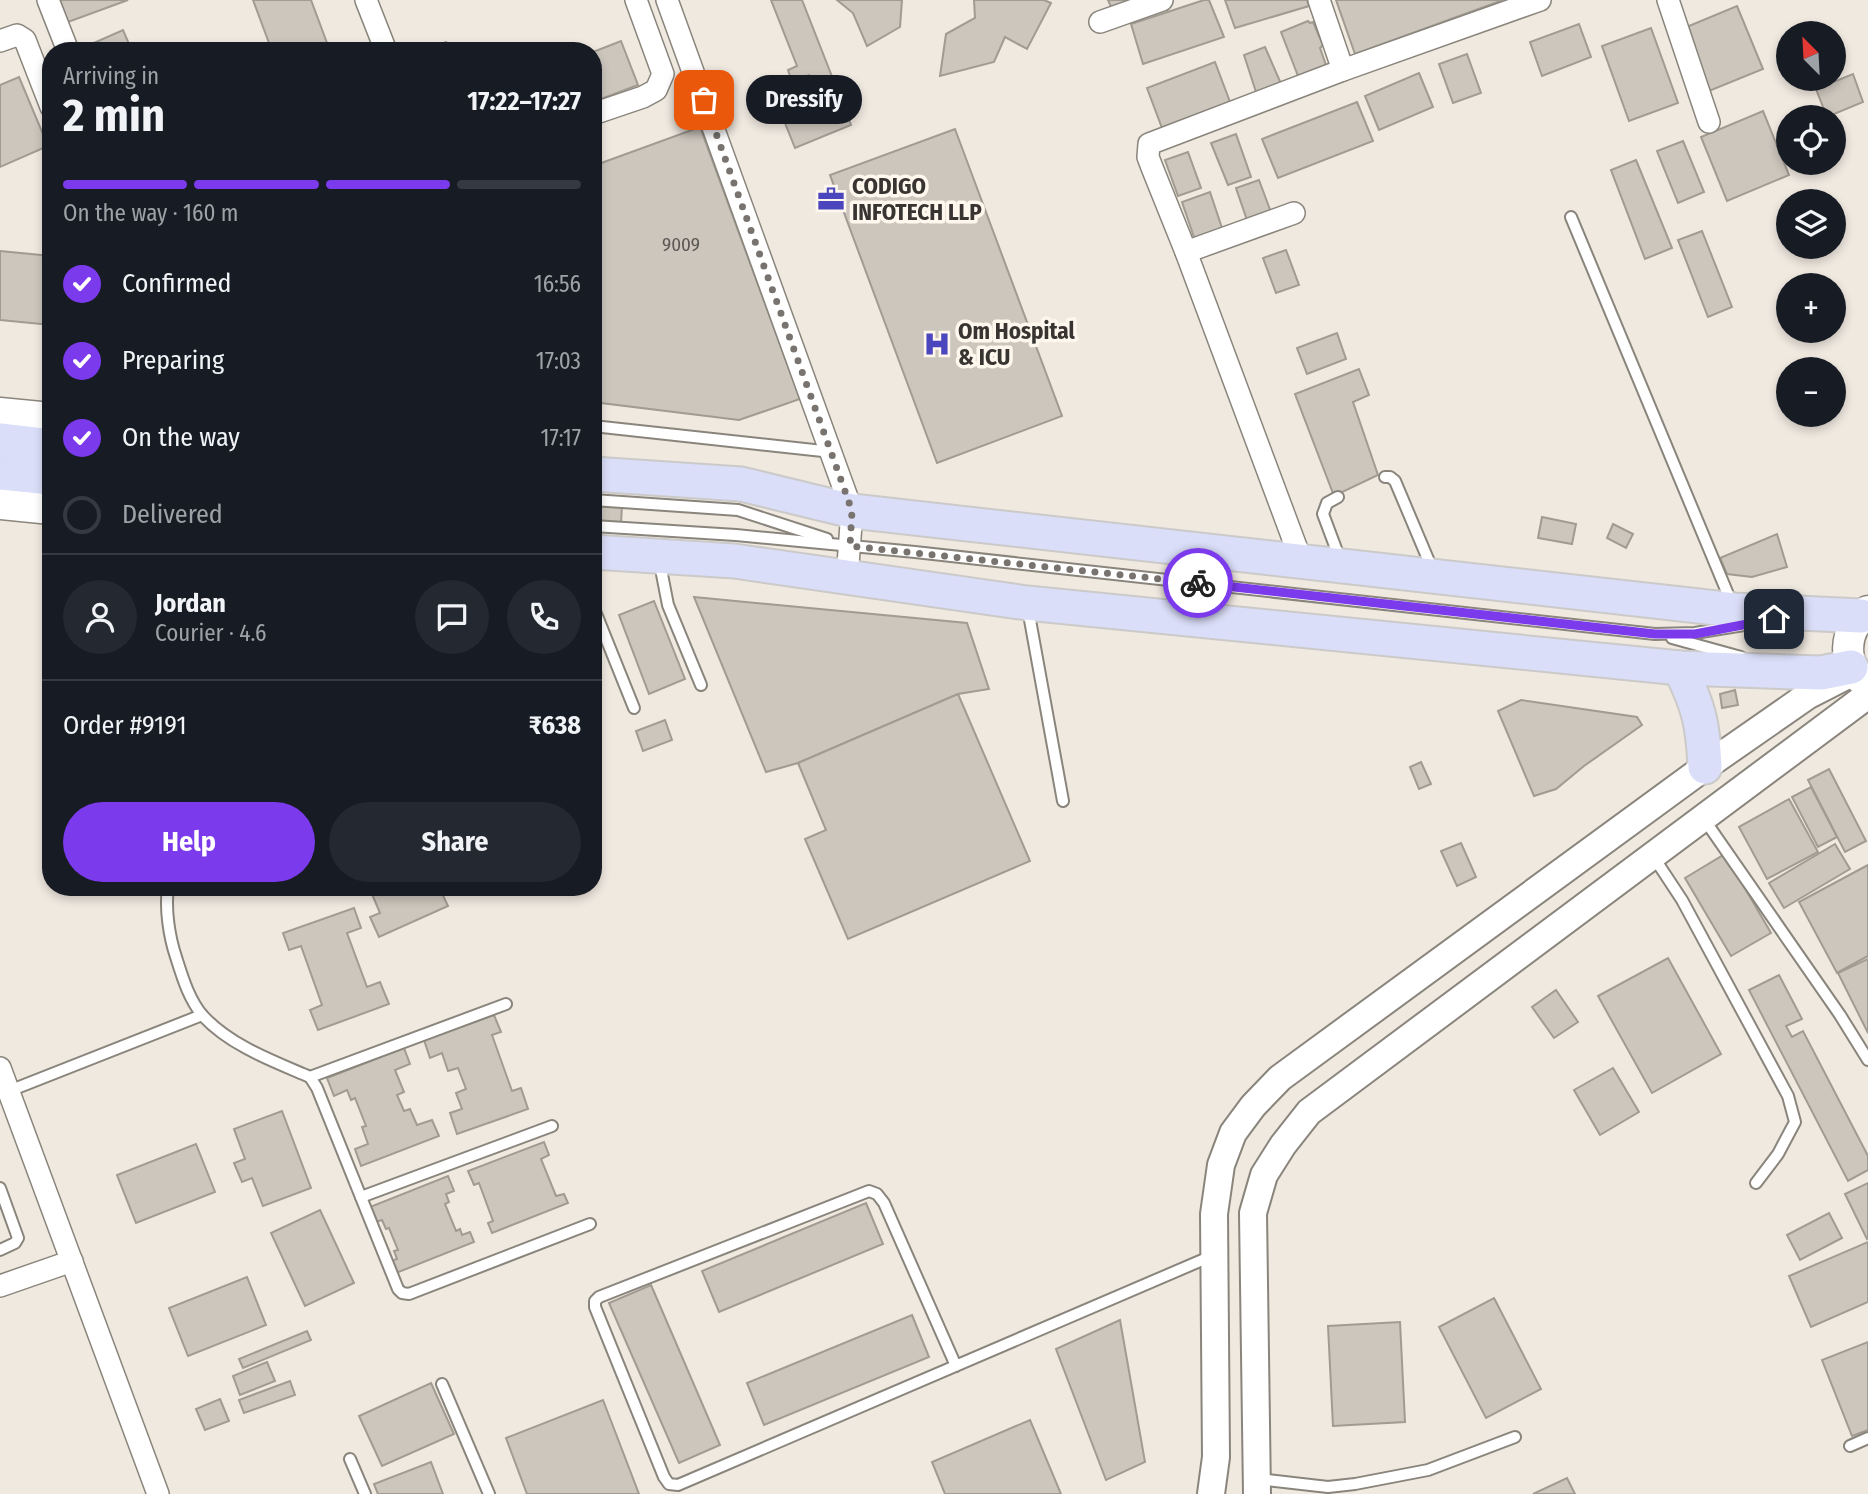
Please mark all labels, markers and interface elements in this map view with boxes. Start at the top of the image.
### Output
north arrow [1776,21,1846,91]
map controls [1776,21,1846,427]
text: Arriving in [63,62,159,90]
pin [674,70,734,130]
callout: Dressify [746,76,862,124]
icon: bag [685,81,723,119]
text: Dressify [765,85,843,113]
text: 17:22–17:27 [467,86,581,117]
text: 2 min [63,88,165,143]
button: locate [1776,105,1846,175]
place label: CODIGO INFOTECH LLP [852,172,982,226]
office icon: CODIGO INFOTECH LLP [816,184,846,214]
button: layers [1776,189,1846,259]
text: On the way · 160 m [63,199,238,227]
house number: 9009 [662,233,700,256]
icon: check [63,265,101,303]
text: Confirmed [122,268,232,299]
text: 16:56 [534,270,581,298]
button: + [1776,273,1846,343]
place label: Om Hospital & ICU [958,317,1076,371]
hospital icon: Om Hospital & ICU [922,329,952,359]
icon: check [63,342,101,380]
text: Preparing [122,345,224,376]
text: 17:03 [536,347,581,375]
button: − [1776,357,1846,427]
icon: check [63,419,101,457]
text: On the way [122,422,240,453]
text: 17:17 [540,424,581,452]
text: Delivered [122,499,223,530]
courier [1163,548,1233,618]
icon: bike [1179,564,1217,602]
button: person [63,580,137,654]
button: chat [415,580,489,654]
button: phone [507,580,581,654]
text: Jordan [155,588,226,619]
pin [1744,589,1804,649]
icon: home [1755,600,1793,638]
text: Courier · 4.6 [155,619,266,647]
text: Order #9191 [63,710,187,741]
text: ₹638 [529,710,581,741]
button: Help [63,802,315,882]
button: Share [329,802,581,882]

